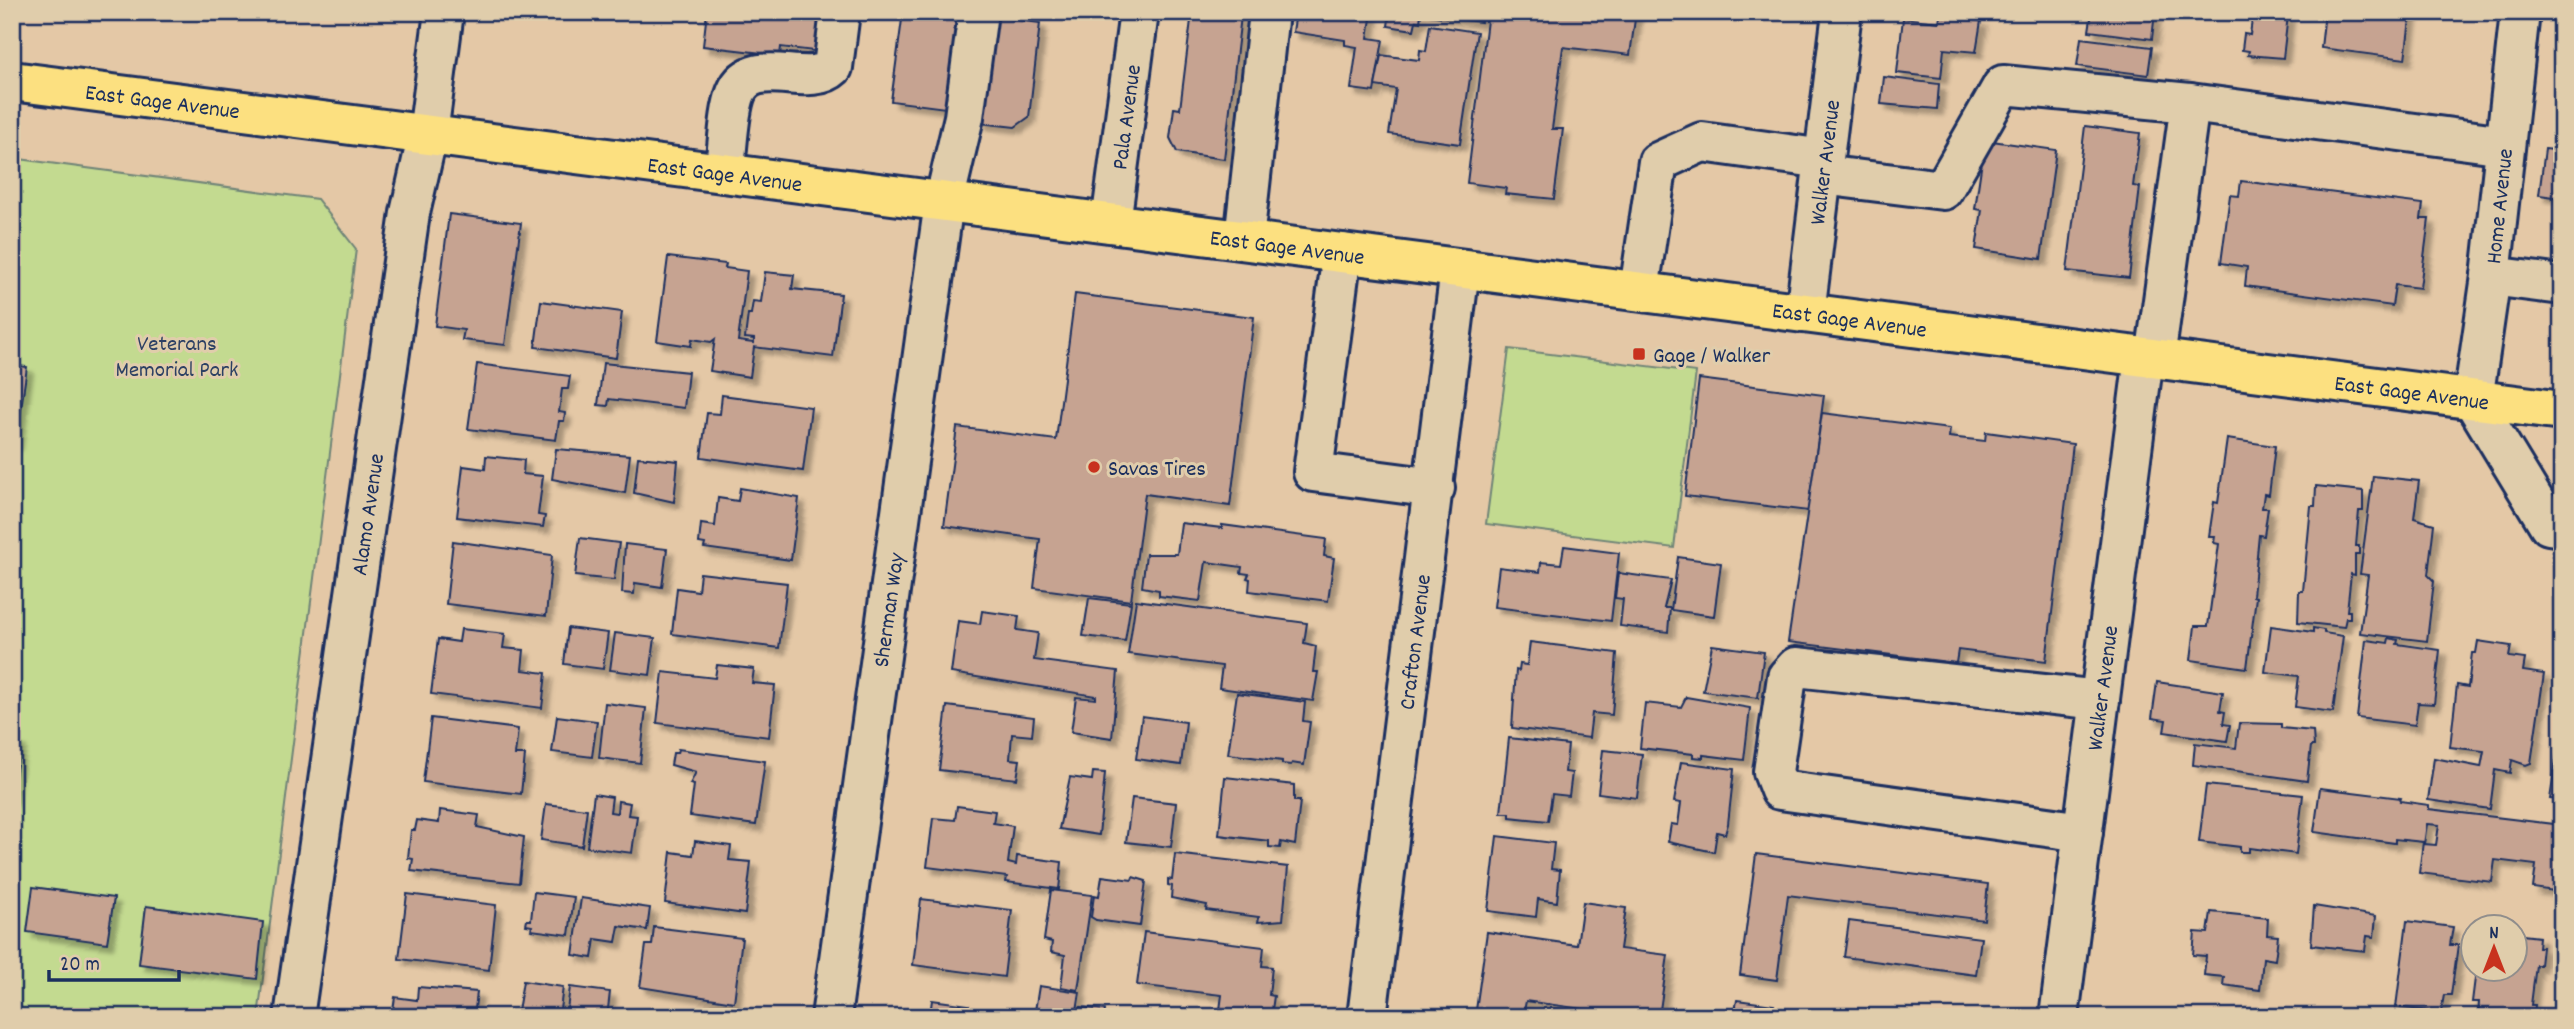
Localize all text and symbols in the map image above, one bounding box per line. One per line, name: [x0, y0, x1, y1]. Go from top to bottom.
street label: Pala Avenue: [1105, 63, 1152, 172]
street label: East Gage Avenue: [83, 78, 242, 130]
street label: Walker Avenue: [1803, 98, 1851, 227]
street label: Home Avenue: [2479, 147, 2524, 266]
street label: East Gage Avenue: [645, 150, 804, 203]
street label: East Gage Avenue: [1208, 223, 1366, 276]
street label: East Gage Avenue: [1770, 296, 1928, 349]
park label: Veterans Memorial Park: [115, 329, 239, 388]
place label: Gage / Walker: [1653, 341, 1771, 374]
marker: Gage / Walker: [1631, 346, 1647, 362]
street label: East Gage Avenue: [2332, 369, 2491, 421]
street label: Alamo Avenue: [345, 451, 395, 578]
place label: Savas Tires: [1108, 454, 1206, 487]
marker: Savas Tires: [1086, 459, 1102, 475]
street label: Sherman Way: [867, 550, 915, 670]
street label: Crafton Avenue: [1392, 573, 1442, 712]
street label: Walker Avenue: [2080, 624, 2129, 753]
north arrow: [2458, 914, 2528, 984]
text: N: [2489, 921, 2499, 948]
scale bar: [49, 938, 178, 982]
text: 20 m: [60, 951, 100, 981]

